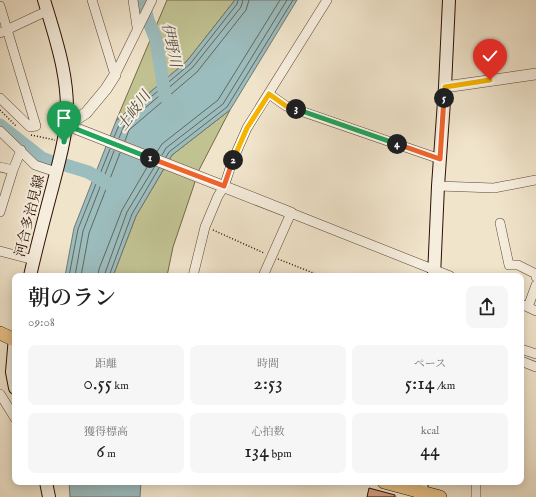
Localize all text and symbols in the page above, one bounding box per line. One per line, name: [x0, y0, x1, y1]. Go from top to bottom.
water label: 伊野川: [157, 21, 185, 71]
pin: [473, 39, 507, 80]
icon: check: [479, 45, 501, 67]
water label: 土岐川: [113, 86, 156, 135]
pin: 5: [434, 88, 454, 108]
text: 5: [442, 91, 446, 105]
pin: 3: [286, 99, 306, 119]
pin: [47, 101, 81, 142]
text: 3: [294, 102, 298, 116]
icon: arrive: [53, 107, 75, 129]
pin: 4: [387, 134, 407, 154]
text: 4: [394, 137, 400, 151]
pin: 1: [140, 148, 160, 168]
pin: 2: [223, 150, 243, 170]
text: 1: [148, 151, 152, 165]
text: 2: [230, 153, 236, 167]
street label: 河合多治見線: [11, 173, 49, 259]
text: 朝のラン: [28, 285, 116, 313]
button: share: [466, 286, 508, 328]
text: 09:08: [28, 314, 55, 331]
text: 距離: [95, 357, 117, 371]
text: 時間: [257, 357, 279, 371]
text: ペース: [414, 357, 446, 371]
text: 0.55: [83, 371, 112, 396]
text: 2:53: [253, 371, 283, 396]
text: 5:14: [405, 371, 435, 396]
text: km: [112, 379, 129, 393]
text: /km: [435, 379, 455, 393]
text: kcal: [421, 424, 439, 438]
text: 獲得標高: [84, 425, 128, 439]
text: 心拍数: [252, 425, 285, 439]
text: 44: [420, 438, 440, 463]
text: 6: [96, 439, 105, 464]
text: 134: [244, 439, 269, 464]
text: m: [105, 447, 116, 461]
text: bpm: [269, 447, 292, 461]

